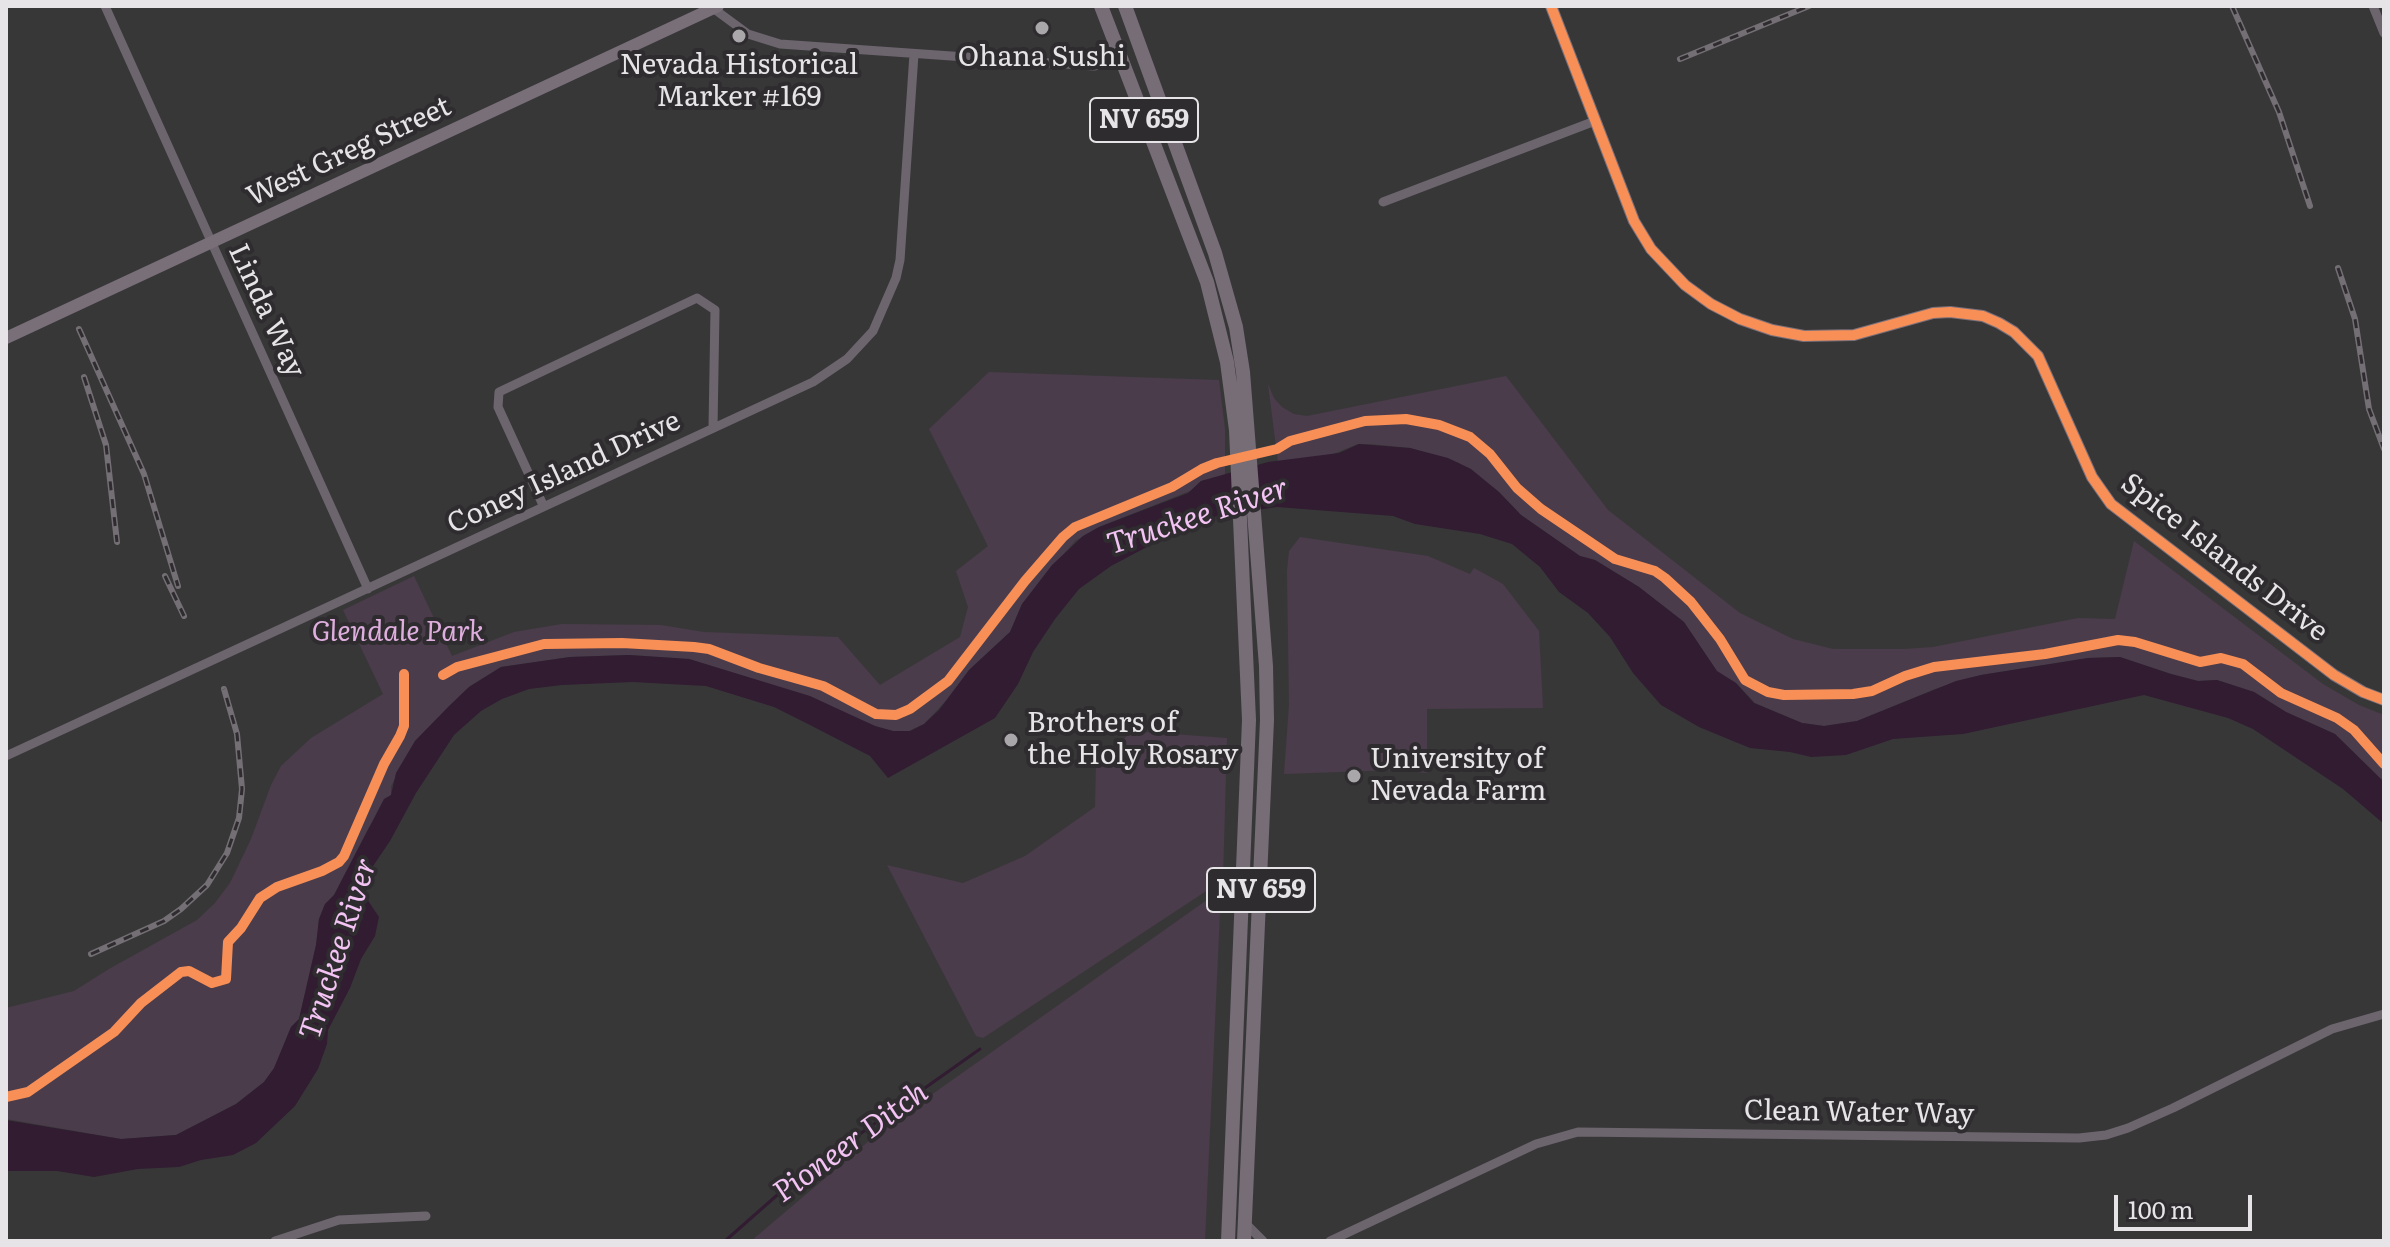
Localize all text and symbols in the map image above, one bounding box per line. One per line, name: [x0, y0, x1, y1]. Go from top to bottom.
marker: Ohana Sushi: [1033, 19, 1051, 37]
marker: Nevada Historical Marker #169: [730, 27, 748, 45]
place label: Ohana Sushi: [958, 41, 1126, 75]
place label: Nevada Historical Marker #169: [620, 49, 858, 115]
street label: West Greg Street: [242, 90, 456, 214]
road number: NV 659: [1090, 98, 1198, 142]
street label: Linda Way: [221, 239, 311, 383]
street label: Coney Island Drive: [442, 404, 686, 542]
street label: Spice Islands Drive: [2114, 467, 2334, 649]
water label: Truckee River: [1103, 471, 1293, 563]
park label: Glendale Park: [312, 616, 484, 650]
place label: Brothers of the Holy Rosary: [1027, 707, 1238, 773]
marker: Brothers of the Holy Rosary: [1002, 731, 1020, 749]
place label: University of Nevada Farm: [1370, 743, 1546, 809]
marker: University of Nevada Farm: [1345, 767, 1363, 785]
water label: Truckee River: [293, 854, 385, 1044]
road number: NV 659: [1207, 868, 1315, 912]
water label: Pioneer Ditch: [767, 1075, 935, 1211]
street label: Clean Water Way: [1744, 1094, 1974, 1132]
scale bar: [2118, 1179, 2256, 1229]
text: 100 m: [2128, 1191, 2194, 1226]

